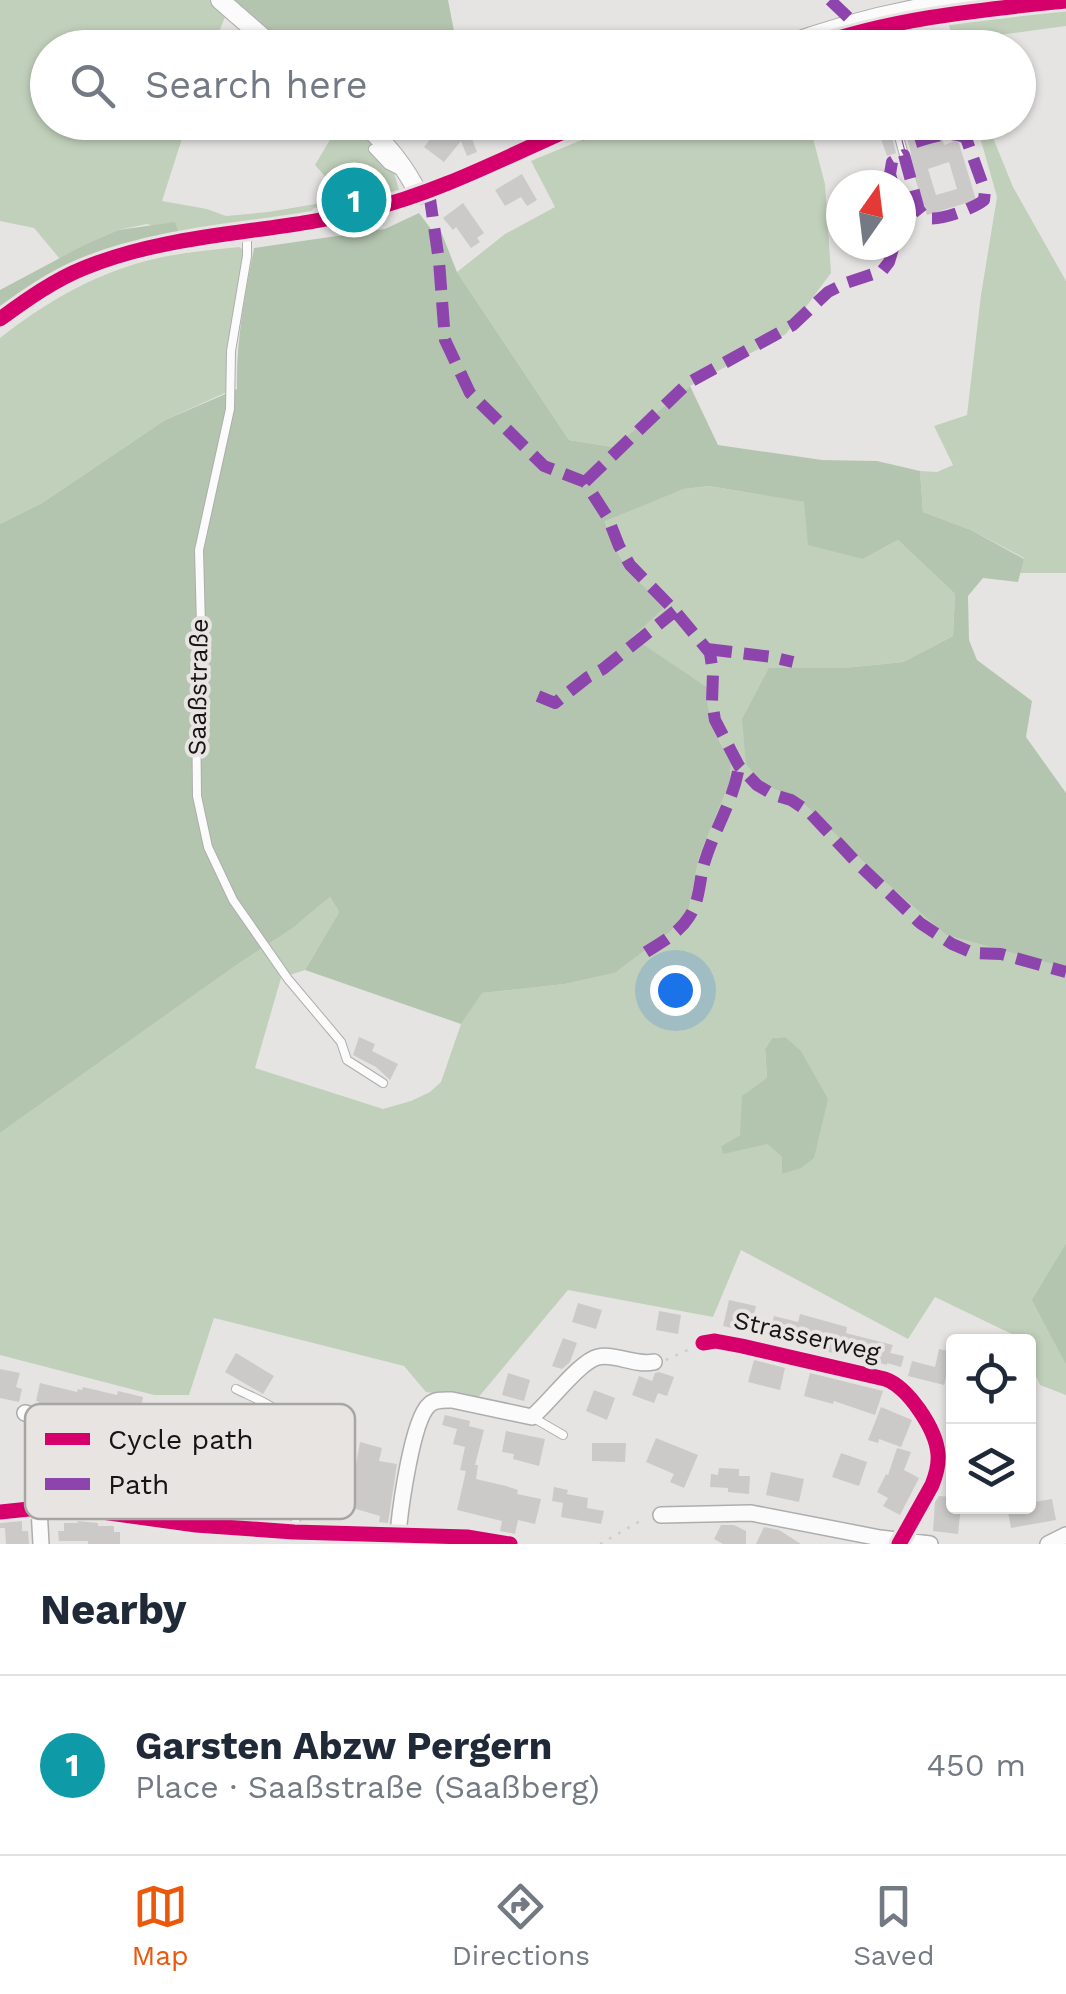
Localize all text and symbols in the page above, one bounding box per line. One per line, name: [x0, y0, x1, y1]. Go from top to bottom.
search box: [30, 30, 1036, 140]
icon: search: [65, 58, 120, 113]
text: Search here: [145, 63, 368, 107]
pin: 1: [322, 162, 386, 238]
north arrow: [826, 170, 916, 260]
street label: Saaßstraße: [182, 618, 214, 756]
your location: [650, 965, 701, 1016]
street label: Strasserweg: [731, 1305, 884, 1367]
map controls: [946, 1334, 1036, 1514]
button: locate: [946, 1334, 1036, 1424]
legend: [25, 1404, 355, 1519]
text: Cycle path: [108, 1423, 254, 1456]
button: layers: [946, 1424, 1036, 1514]
text: Path: [108, 1468, 169, 1501]
text: Nearby: [40, 1585, 187, 1634]
text: Garsten Abzw Pergern: [135, 1724, 552, 1768]
text: 1: [66, 1746, 79, 1784]
text: 450 m: [927, 1746, 1026, 1784]
text: Place · Saaßstraße (Saaßberg): [135, 1768, 600, 1806]
tab: Map: [132, 1879, 189, 1972]
tab: Directions: [452, 1879, 590, 1972]
tab: Saved: [853, 1879, 934, 1972]

